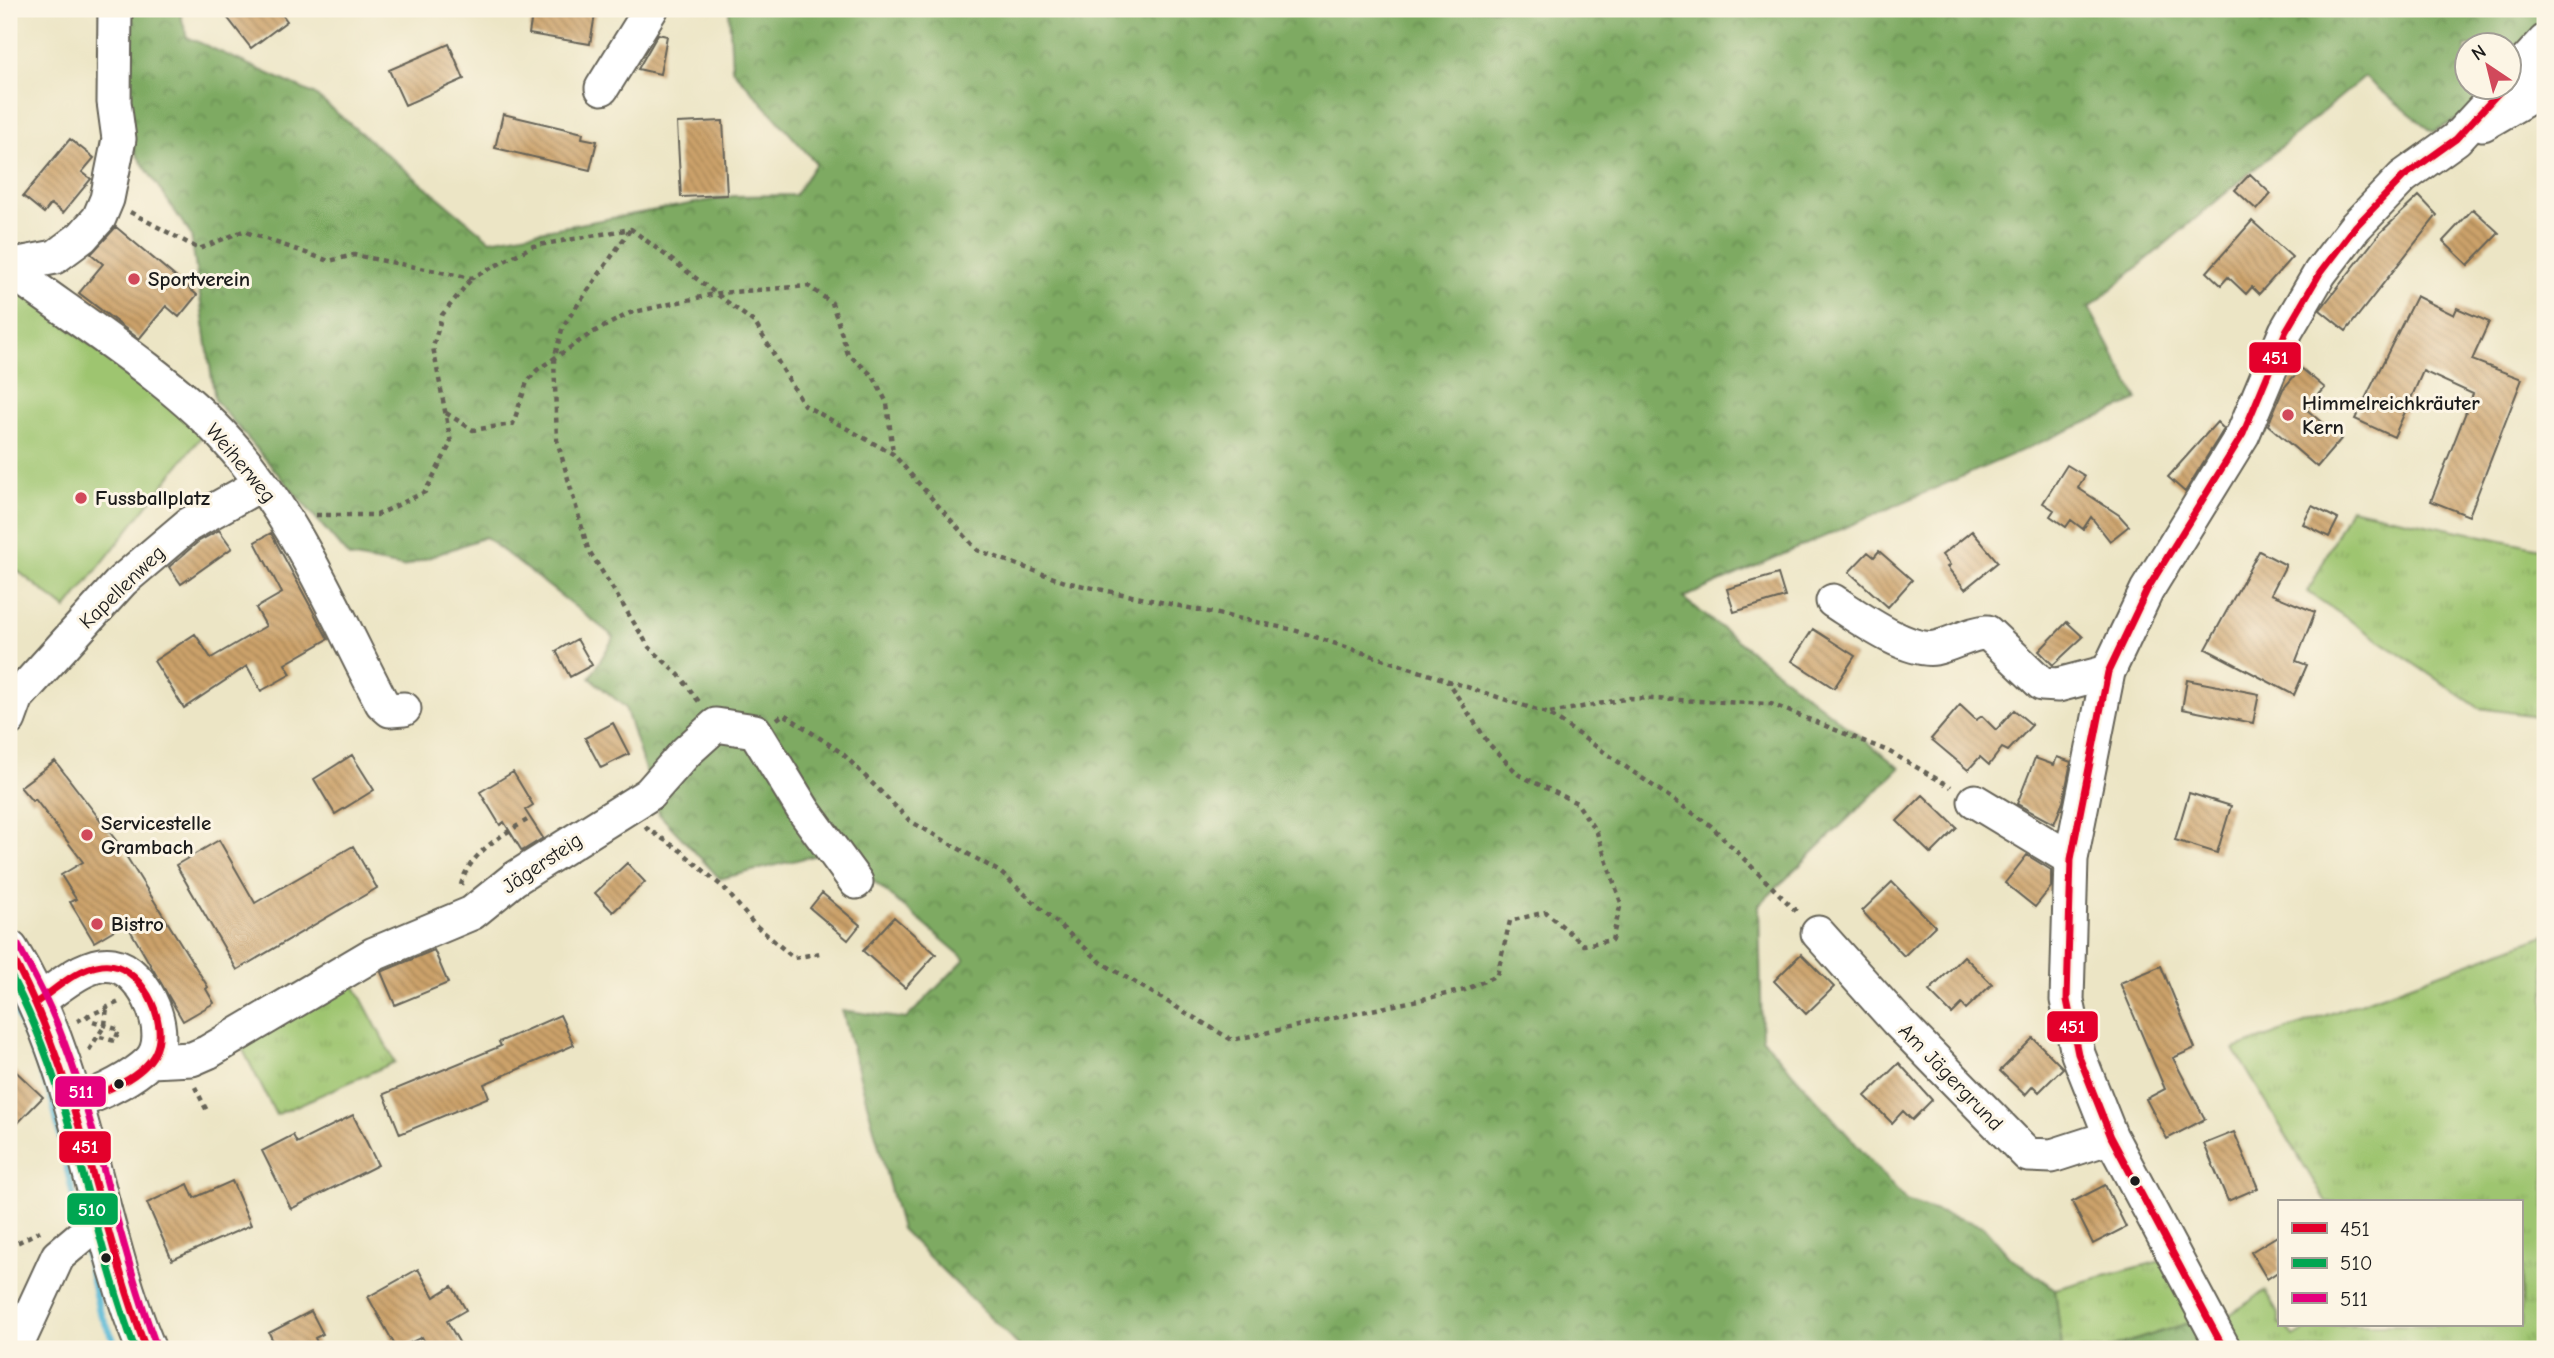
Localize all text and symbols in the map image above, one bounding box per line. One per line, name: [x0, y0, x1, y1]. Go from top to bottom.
north arrow: [2452, 32, 2522, 102]
text: N: [2467, 40, 2490, 65]
place label: Sportverein: [148, 267, 250, 291]
marker: Sportverein: [126, 271, 142, 287]
line badge: 451: [2248, 341, 2302, 374]
text: 451: [2262, 347, 2288, 369]
place label: Himmelreichkräuter Kern: [2302, 391, 2480, 439]
marker: Himmelreichkräuter Kern: [2280, 407, 2296, 423]
street label: Weiherweg: [201, 419, 281, 507]
place label: Fussballplatz: [95, 486, 210, 510]
marker: Fussballplatz: [73, 490, 89, 506]
street label: Kapellenweg: [74, 540, 170, 634]
place label: Servicestelle Grambach: [101, 811, 211, 859]
marker: Servicestelle Grambach: [79, 827, 95, 843]
street label: Jägersteig: [498, 828, 586, 898]
place label: Bistro: [111, 912, 164, 936]
marker: Bistro: [89, 916, 105, 932]
line badge: 451: [2046, 1010, 2099, 1043]
text: 451: [2059, 1016, 2085, 1038]
street label: Am Jägergrund: [1894, 1019, 2008, 1135]
line badge: 511: [54, 1075, 107, 1108]
unlabelled marker: [112, 1077, 126, 1091]
text: 511: [68, 1081, 94, 1103]
line badge: 451: [58, 1130, 112, 1164]
text: 451: [72, 1136, 98, 1158]
unlabelled marker: [2128, 1174, 2142, 1188]
line badge: 510: [66, 1192, 119, 1226]
text: 510: [78, 1199, 106, 1221]
legend: [2278, 1200, 2522, 1326]
text: 451: [2340, 1217, 2370, 1241]
unlabelled marker: [99, 1251, 113, 1265]
text: 510: [2340, 1251, 2373, 1275]
text: 511: [2340, 1287, 2368, 1311]

